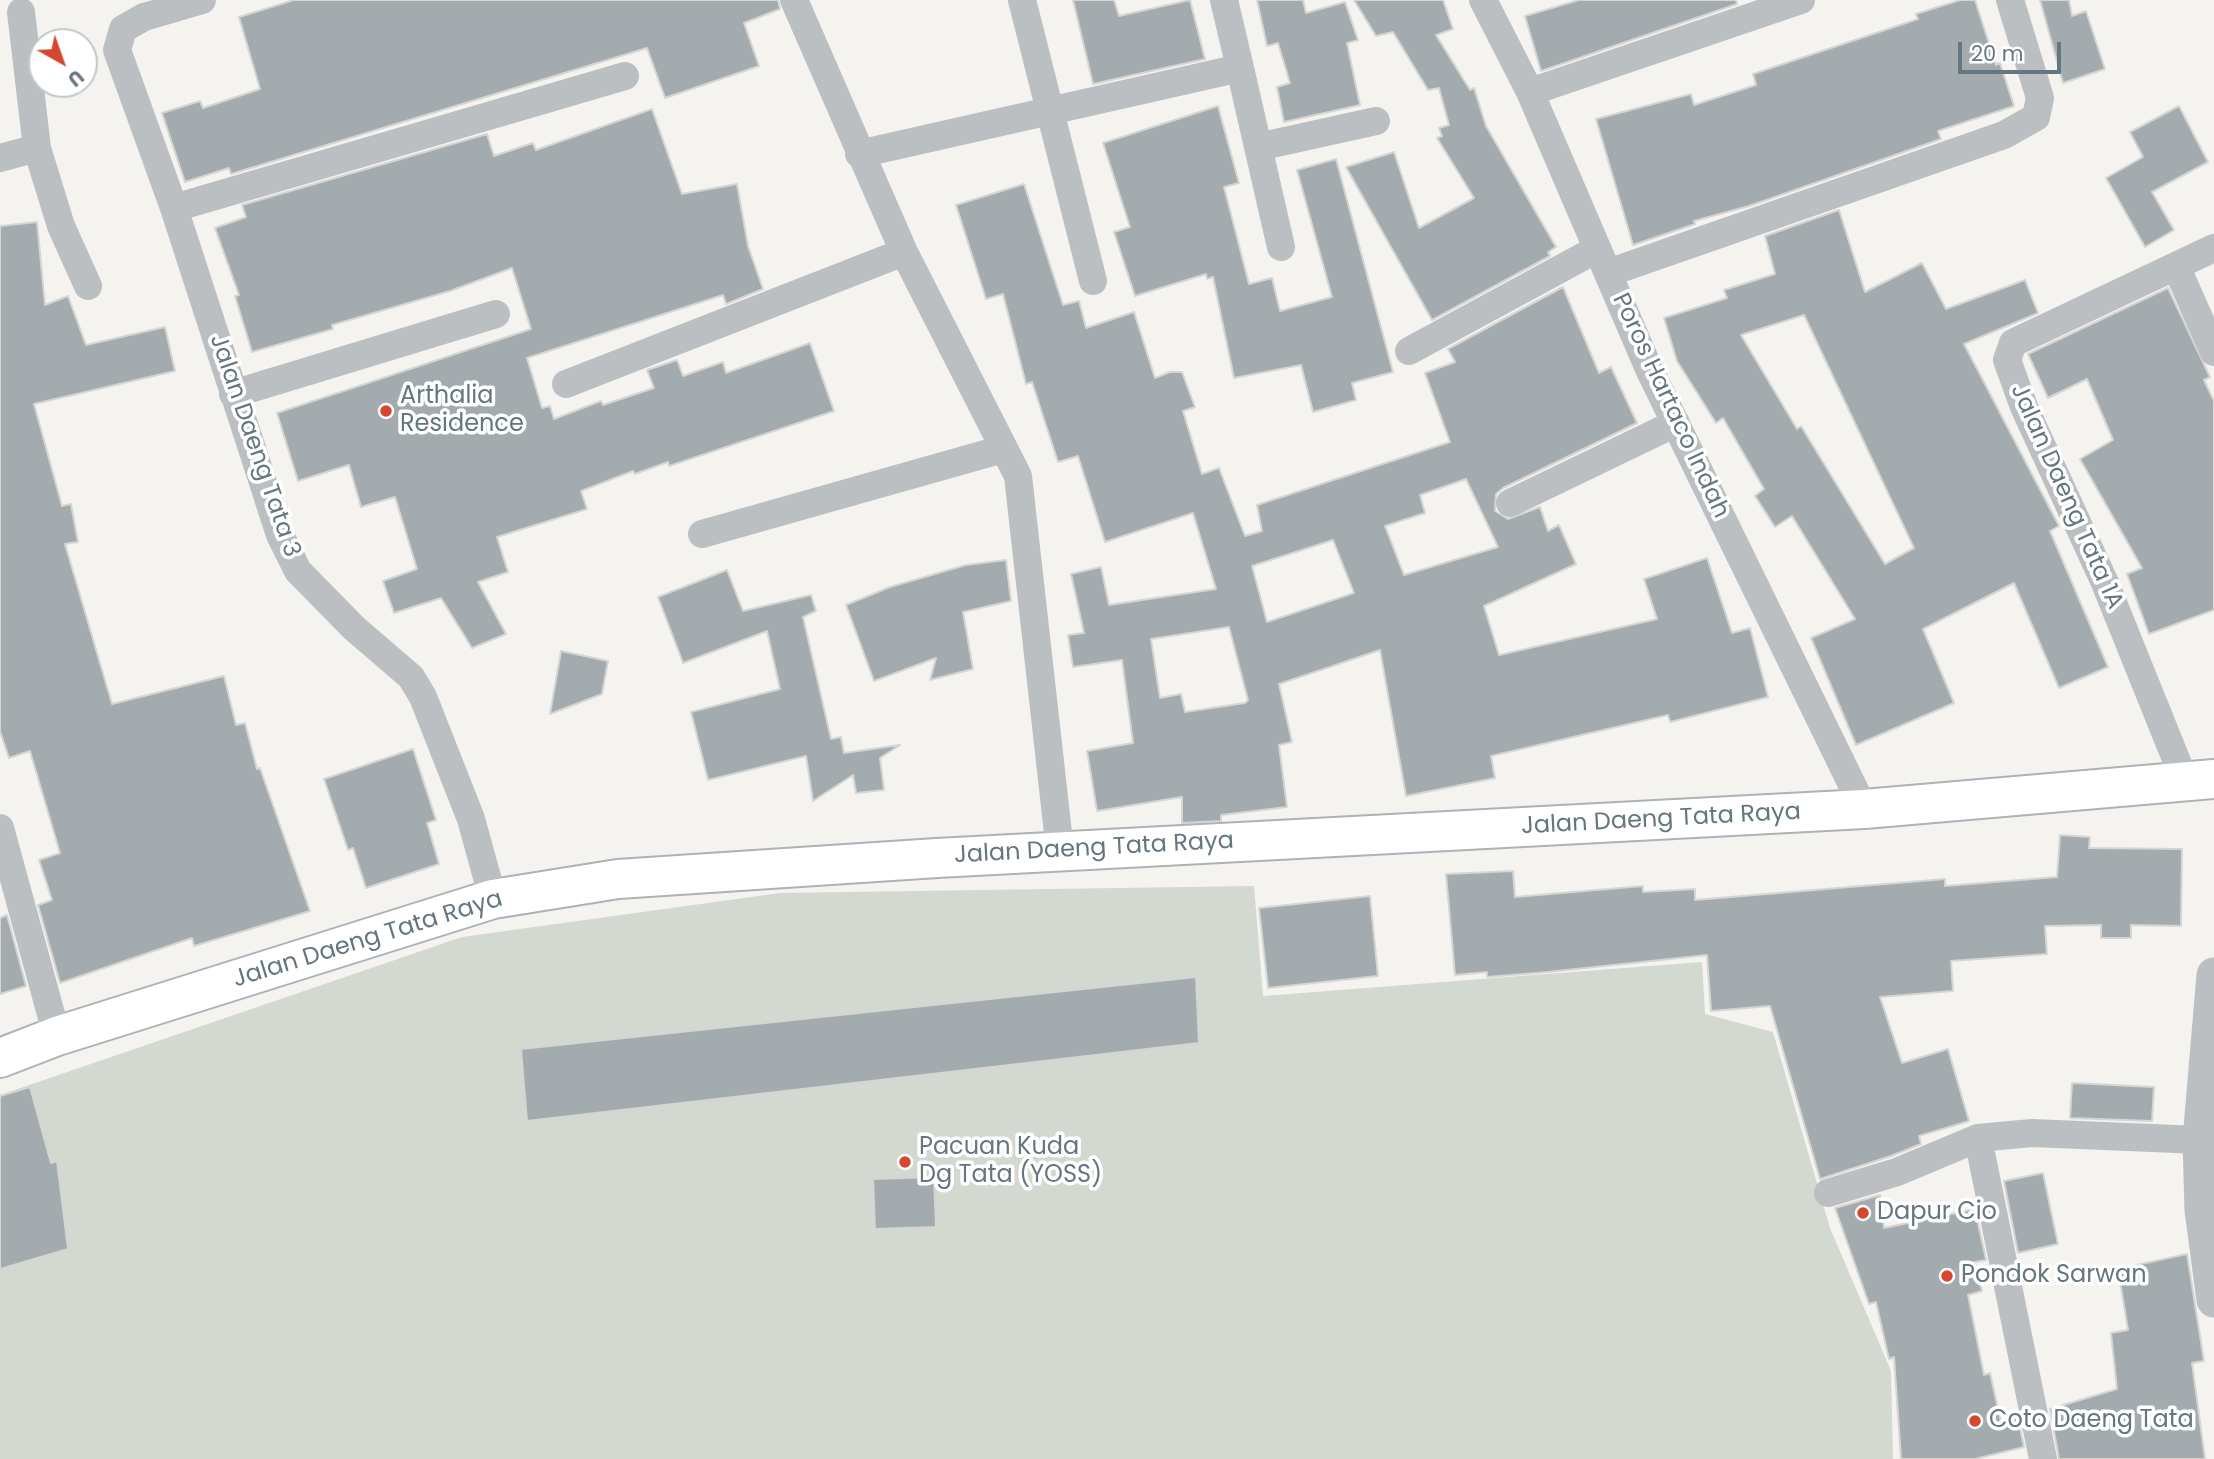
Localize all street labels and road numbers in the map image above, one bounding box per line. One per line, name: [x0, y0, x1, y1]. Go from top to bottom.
street label: Poros Hartaco Indah: [1605, 289, 1735, 523]
street label: Jalan Daeng Tata 3: [202, 331, 306, 561]
street label: Jalan Daeng Tata 1A: [2003, 380, 2129, 614]
street label: Jalan Daeng Tata Raya: [1520, 798, 1802, 842]
street label: Jalan Daeng Tata Raya: [953, 827, 1235, 871]
street label: Jalan Daeng Tata Raya: [230, 885, 506, 995]

